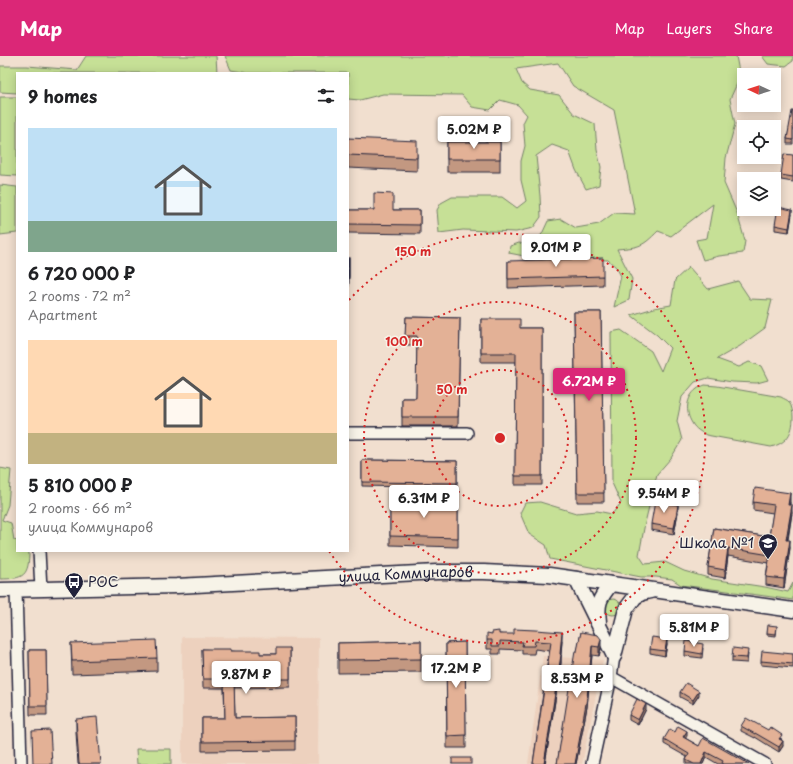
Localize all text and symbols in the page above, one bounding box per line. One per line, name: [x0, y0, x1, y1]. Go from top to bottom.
text: Map: [20, 14, 62, 42]
text: Map: [615, 18, 645, 39]
text: Layers: [667, 18, 712, 39]
text: Share: [734, 18, 773, 39]
north arrow: [737, 68, 781, 112]
map controls: [737, 68, 781, 216]
text: 9 homes: [28, 83, 97, 109]
icon: filters: [315, 85, 337, 107]
pin: 5.02M ₽: [437, 116, 511, 150]
text: 5.02M ₽: [447, 119, 501, 138]
button: locate: [737, 120, 781, 164]
icon: home: [147, 154, 219, 226]
button: layers: [737, 172, 781, 216]
pin: 9.01M ₽: [519, 234, 593, 268]
text: 9.01M ₽: [531, 237, 581, 256]
text: 150 m: [395, 242, 431, 260]
text: 6 720 000 ₽: [28, 260, 135, 286]
text: 2 rooms · 72 m²: [28, 286, 131, 305]
text: Apartment: [28, 305, 97, 324]
text: 100 m: [385, 332, 423, 350]
icon: home: [147, 366, 219, 438]
pin: 6.72M ₽: [552, 368, 626, 402]
text: 6.72M ₽: [562, 371, 616, 390]
text: 50 m: [436, 380, 468, 398]
centre of rings: [493, 431, 507, 445]
text: 5 810 000 ₽: [28, 472, 132, 498]
pin: 9.54M ₽: [627, 480, 701, 514]
text: 9.54M ₽: [638, 483, 690, 502]
pin: 6.31M ₽: [387, 485, 461, 519]
text: 6.31M ₽: [398, 488, 450, 507]
text: 2 rooms · 66 m²: [28, 498, 132, 517]
text: улица Коммунаров: [28, 517, 153, 536]
place label: Школа №1: [679, 532, 754, 553]
school or university icon: Школа №1: [757, 532, 779, 560]
street label: улица Коммунаров: [338, 561, 473, 587]
bus stop icon: РОС: [63, 571, 85, 599]
place label: РОС: [88, 571, 119, 592]
pin: 5.81M ₽: [657, 614, 731, 648]
text: 5.81M ₽: [669, 617, 719, 636]
pin: 17.2M ₽: [419, 655, 493, 689]
text: 17.2M ₽: [431, 658, 481, 677]
pin: 9.87M ₽: [209, 661, 283, 695]
text: 9.87M ₽: [221, 664, 271, 683]
pin: 8.53M ₽: [540, 665, 614, 699]
text: 8.53M ₽: [551, 668, 603, 687]

